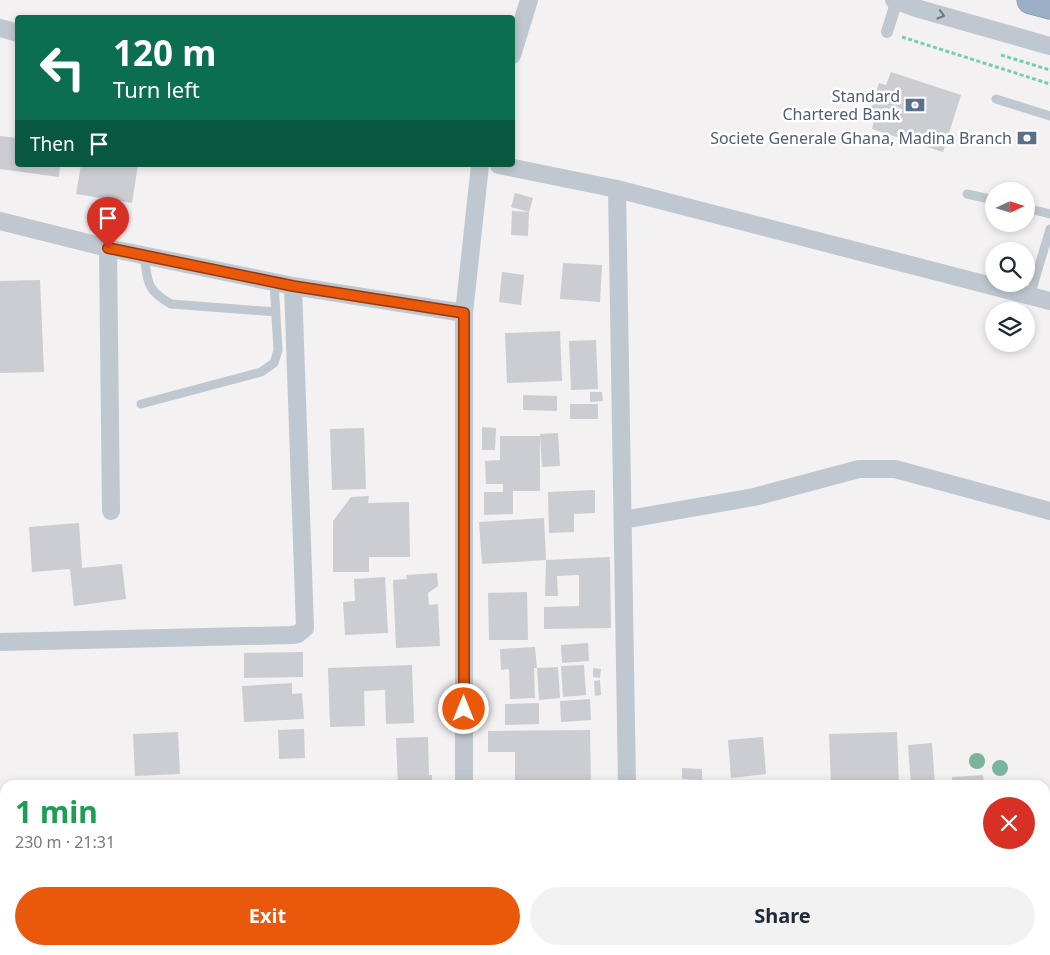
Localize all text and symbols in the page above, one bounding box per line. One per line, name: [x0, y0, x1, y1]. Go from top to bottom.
one-way arrow: [936, 9, 945, 20]
text: 120 m: [113, 29, 216, 76]
icon: left: [30, 35, 95, 100]
text: Turn left: [113, 74, 200, 104]
place label: Standard Chartered Bank: [782, 85, 900, 125]
bank icon: Standard Chartered Bank: [904, 94, 926, 116]
place label: Societe Generale Ghana, Madina Branch: [710, 127, 1012, 149]
bank icon: Societe Generale Ghana, Madina Branch: [1016, 127, 1038, 149]
icon: arrive: [85, 130, 113, 158]
text: Then: [30, 131, 75, 157]
north arrow: [985, 182, 1035, 232]
map controls: [985, 182, 1035, 352]
pin: [87, 197, 129, 248]
icon: arrive: [94, 204, 122, 232]
button: search: [985, 242, 1035, 292]
button: layers: [985, 302, 1035, 352]
position arrow: [437, 682, 489, 734]
text: 1 min: [15, 791, 98, 832]
button: close: [983, 797, 1035, 849]
text: 230 m · 21:31: [15, 831, 115, 853]
button: Exit: [15, 887, 520, 945]
button: Share: [530, 887, 1035, 945]

